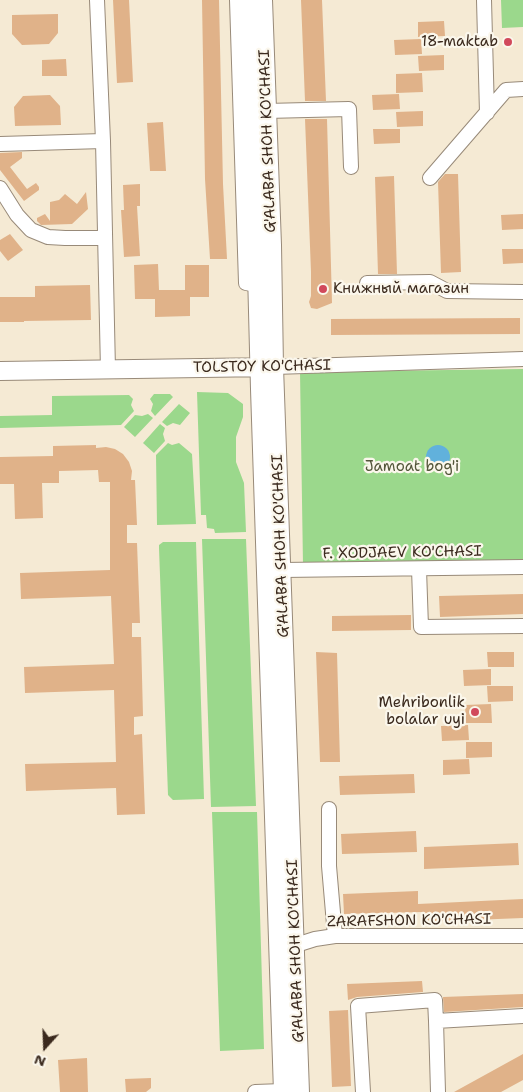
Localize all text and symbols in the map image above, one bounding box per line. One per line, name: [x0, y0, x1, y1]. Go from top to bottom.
place label: 18-maktab: [421, 33, 498, 51]
marker: 18-maktab: [502, 36, 514, 48]
street label: G'ALABA SHOH KO'CHASI: [256, 49, 280, 233]
place label: Книжный магазин: [333, 280, 469, 298]
marker: Книжный магазин: [317, 283, 329, 295]
street label: TOLSTOY KO'CHASI: [193, 357, 331, 377]
street label: G'ALABA SHOH KO'CHASI: [269, 454, 293, 638]
park label: Jamoat bog'i: [365, 458, 459, 476]
street label: F. XODJAEV KO'CHASI: [322, 543, 482, 563]
place label: Mehribonlik bolalar uyi: [379, 694, 465, 729]
marker: Mehribonlik bolalar uyi: [469, 706, 481, 718]
street label: G'ALABA SHOH KO'CHASI: [284, 859, 308, 1043]
street label: ZARAFSHON KO'CHASI: [327, 911, 491, 931]
north arrow: [20, 1022, 70, 1072]
text: N: [32, 1051, 48, 1071]

